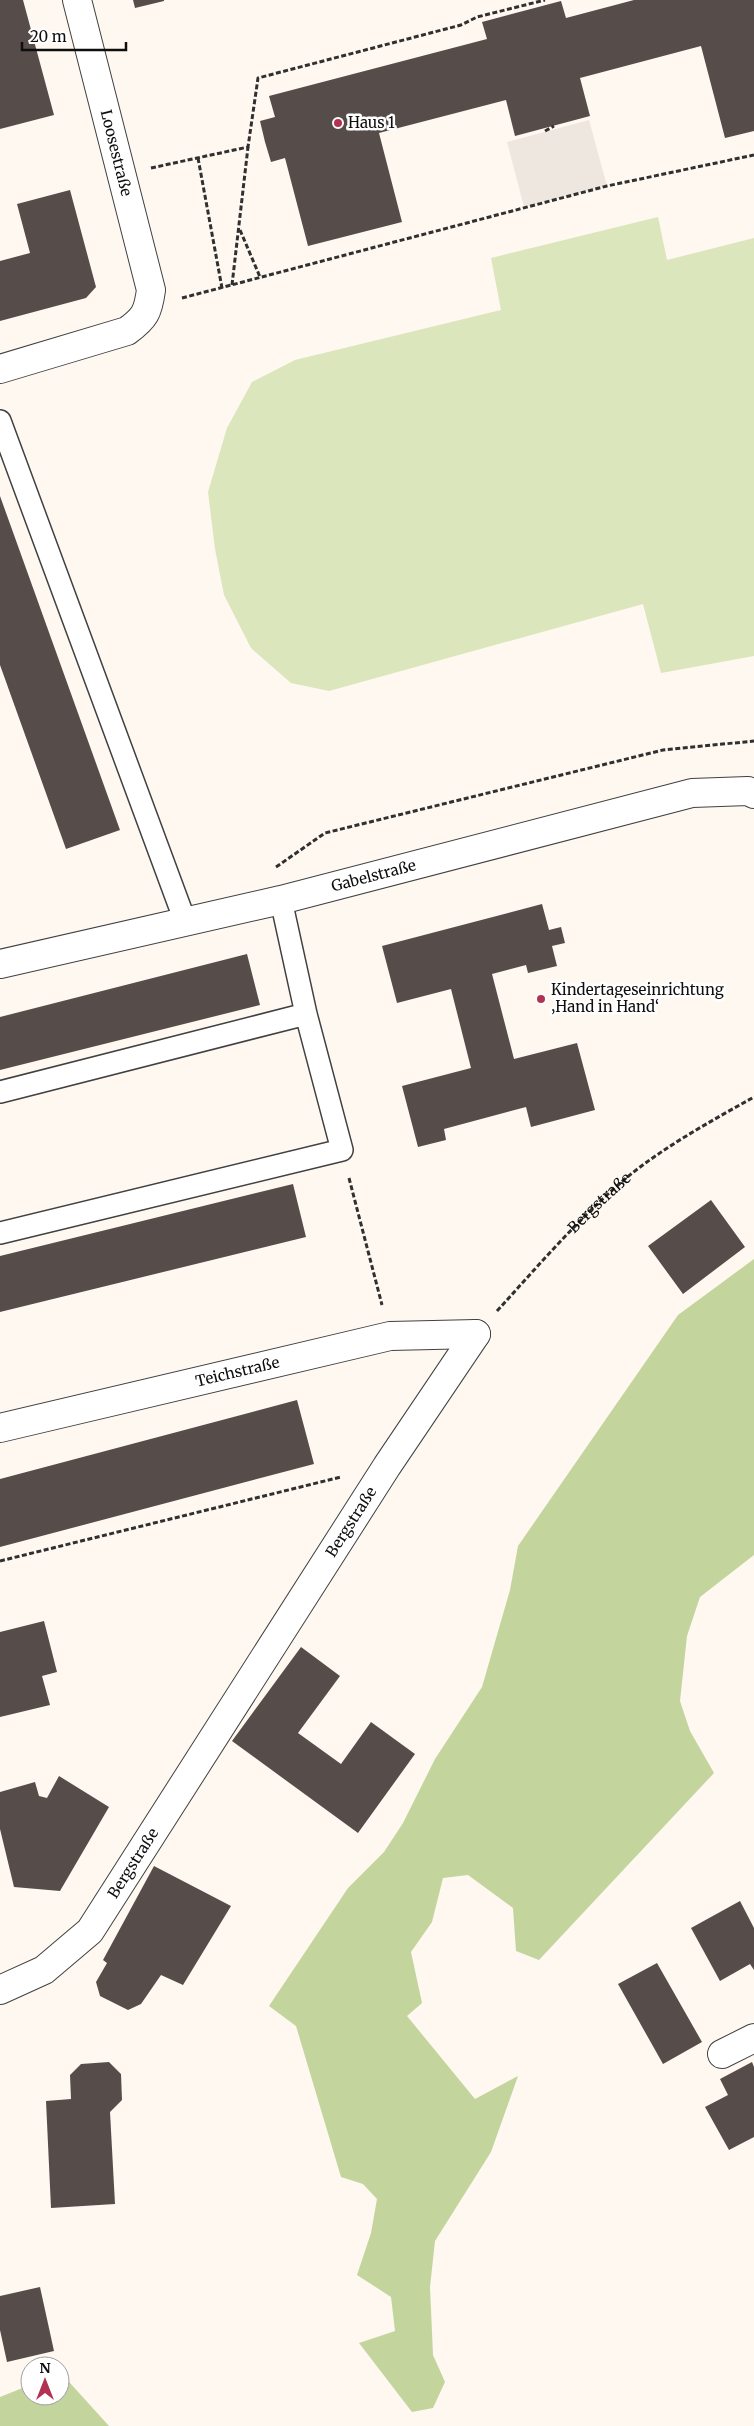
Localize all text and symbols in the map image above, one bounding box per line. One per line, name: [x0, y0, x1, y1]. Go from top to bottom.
scale bar: [22, 20, 126, 52]
text: 20 m: [30, 27, 67, 46]
street label: Loosestraße: [97, 108, 136, 198]
place label: Haus 1: [348, 113, 395, 132]
marker: Haus 1: [332, 117, 344, 129]
street label: Gabelstraße: [329, 855, 418, 895]
place label: Kindertageseinrichtung ‚Hand in Hand‘: [551, 980, 724, 1016]
marker: Kindertageseinrichtung ‚Hand in Hand‘: [535, 993, 547, 1005]
street label: Bergstraße: [564, 1168, 635, 1237]
street label: Teichstraße: [194, 1352, 281, 1391]
street label: Bergstraße: [321, 1483, 380, 1560]
street label: Bergstraße: [103, 1824, 162, 1902]
north arrow: [20, 2356, 70, 2406]
text: N: [39, 2359, 51, 2377]

